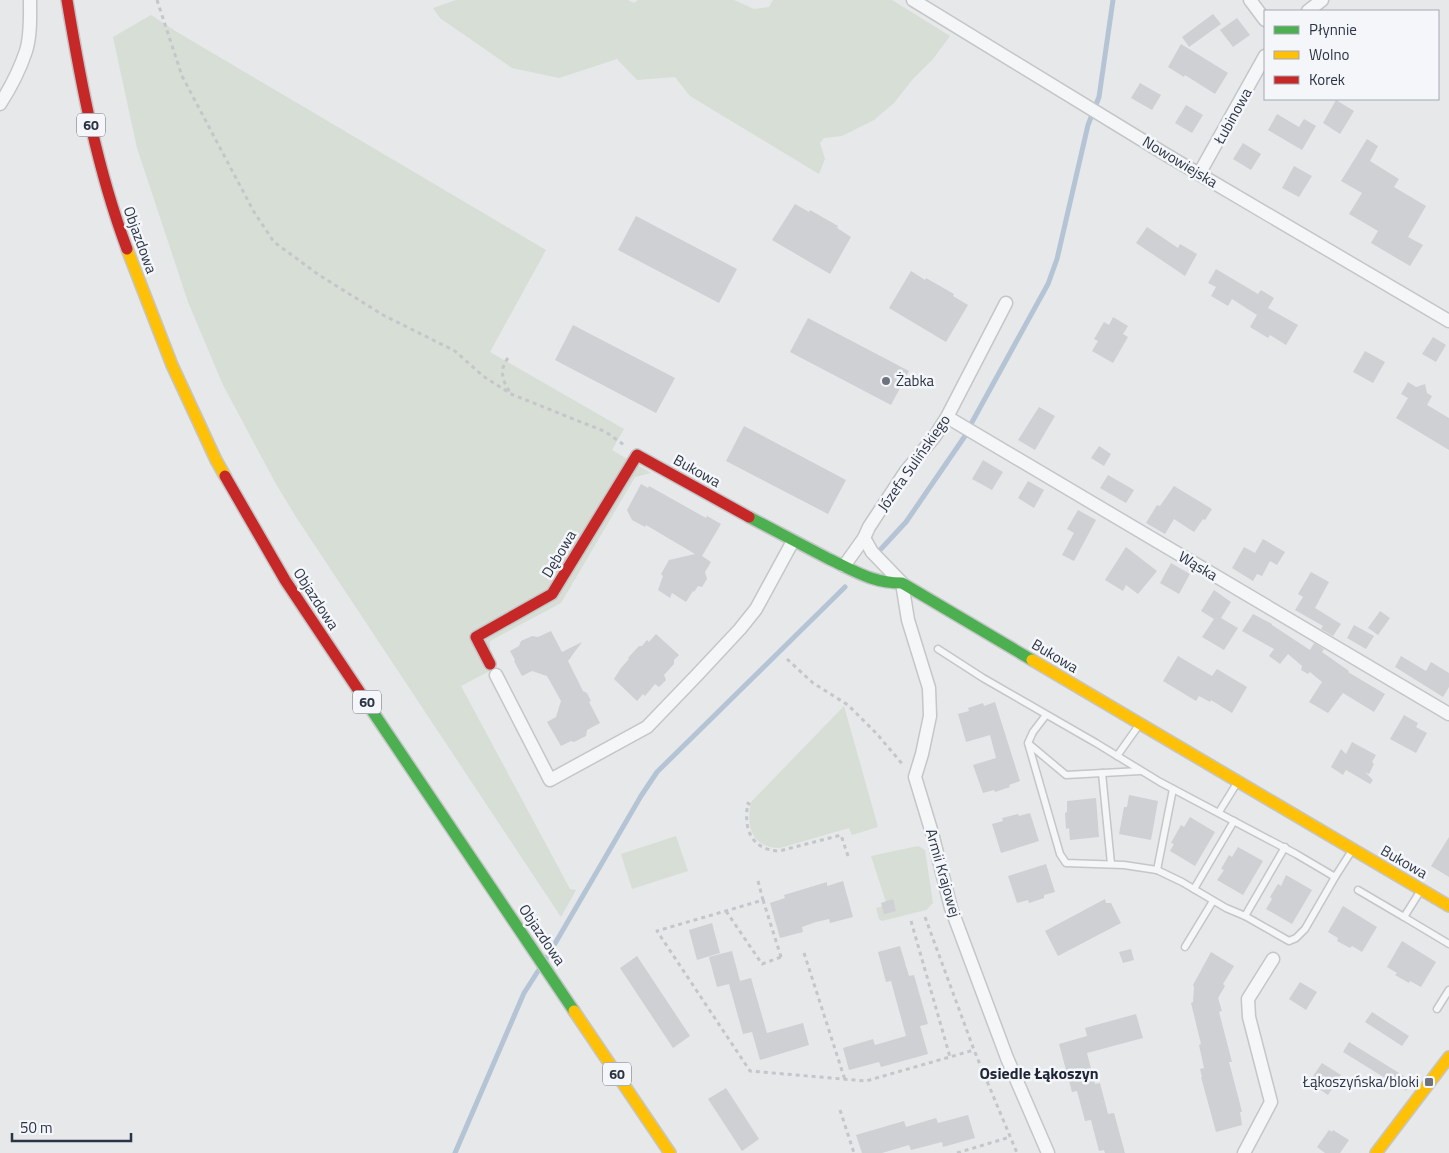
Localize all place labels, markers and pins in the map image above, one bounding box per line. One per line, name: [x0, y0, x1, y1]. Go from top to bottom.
place label: Żabka: [896, 369, 935, 392]
marker: Żabka: [880, 375, 892, 387]
place label: Łąkoszyńska/bloki: [1302, 1070, 1419, 1093]
marker: Łąkoszyńska/bloki: [1423, 1076, 1435, 1088]

